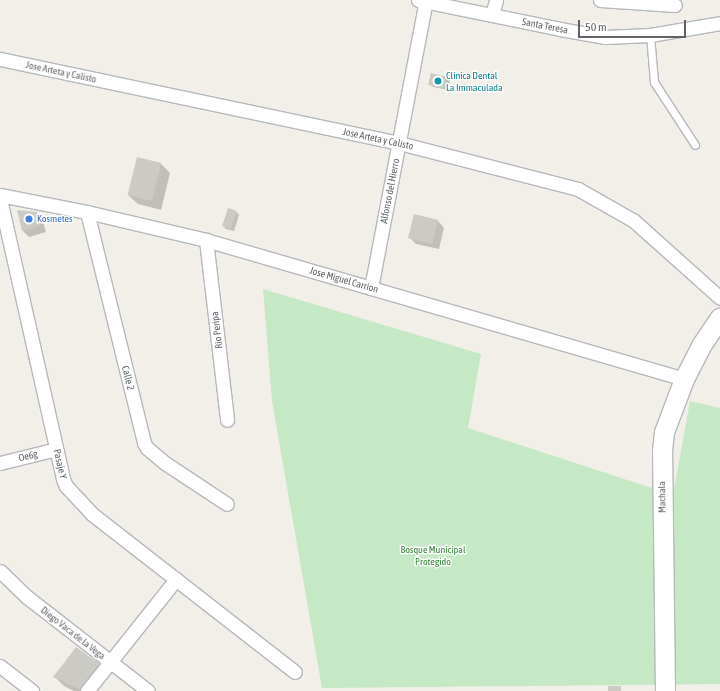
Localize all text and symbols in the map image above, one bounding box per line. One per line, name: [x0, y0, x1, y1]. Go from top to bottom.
scale bar: [580, 12, 688, 38]
street label: Santa Teresa: [521, 16, 569, 36]
text: 50 m: [585, 20, 607, 34]
street label: Jose Arteta y Calisto: [25, 59, 97, 85]
place label: Clínica Dental La Immaculada: [446, 69, 503, 92]
marker: Clínica Dental La Immaculada: [433, 76, 443, 86]
street label: Jose Arteta y Calisto: [342, 126, 414, 152]
street label: Alfonso del Hierro: [378, 157, 402, 225]
place label: Kosmetes: [37, 213, 73, 225]
marker: Kosmetes: [24, 214, 34, 224]
street label: Jose Miguel Carrion: [308, 264, 380, 296]
street label: Rio Peripa: [209, 311, 225, 349]
street label: Calle 2: [119, 364, 137, 392]
street label: Oe6g: [17, 448, 39, 464]
street label: Pasaje Y: [51, 448, 69, 480]
street label: Machala: [656, 481, 668, 513]
park label: Bosque Municipal Protegido: [400, 543, 466, 566]
street label: Diego Vaca de la Vega: [38, 604, 108, 662]

